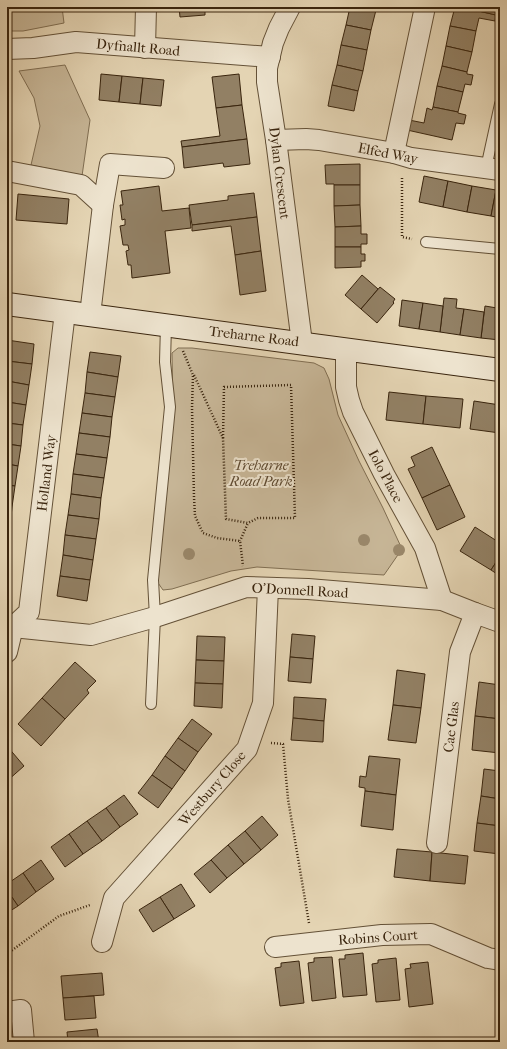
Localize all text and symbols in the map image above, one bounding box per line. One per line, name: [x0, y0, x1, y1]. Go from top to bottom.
street label: Dyfnallt Road: [95, 35, 181, 60]
street label: Dylan Crescent: [265, 126, 294, 220]
street label: Elfed Way: [356, 139, 420, 168]
street label: Treharne Road: [208, 323, 300, 351]
street label: Holland Way: [33, 433, 60, 512]
street label: Iolo Place: [364, 447, 407, 506]
park label: Treharne Road Park: [228, 457, 293, 490]
street label: O'Donnell Road: [251, 579, 349, 602]
street label: Cae Glas: [440, 701, 463, 754]
street label: Westbury Close: [175, 747, 250, 830]
street label: Robins Court: [338, 926, 419, 949]

